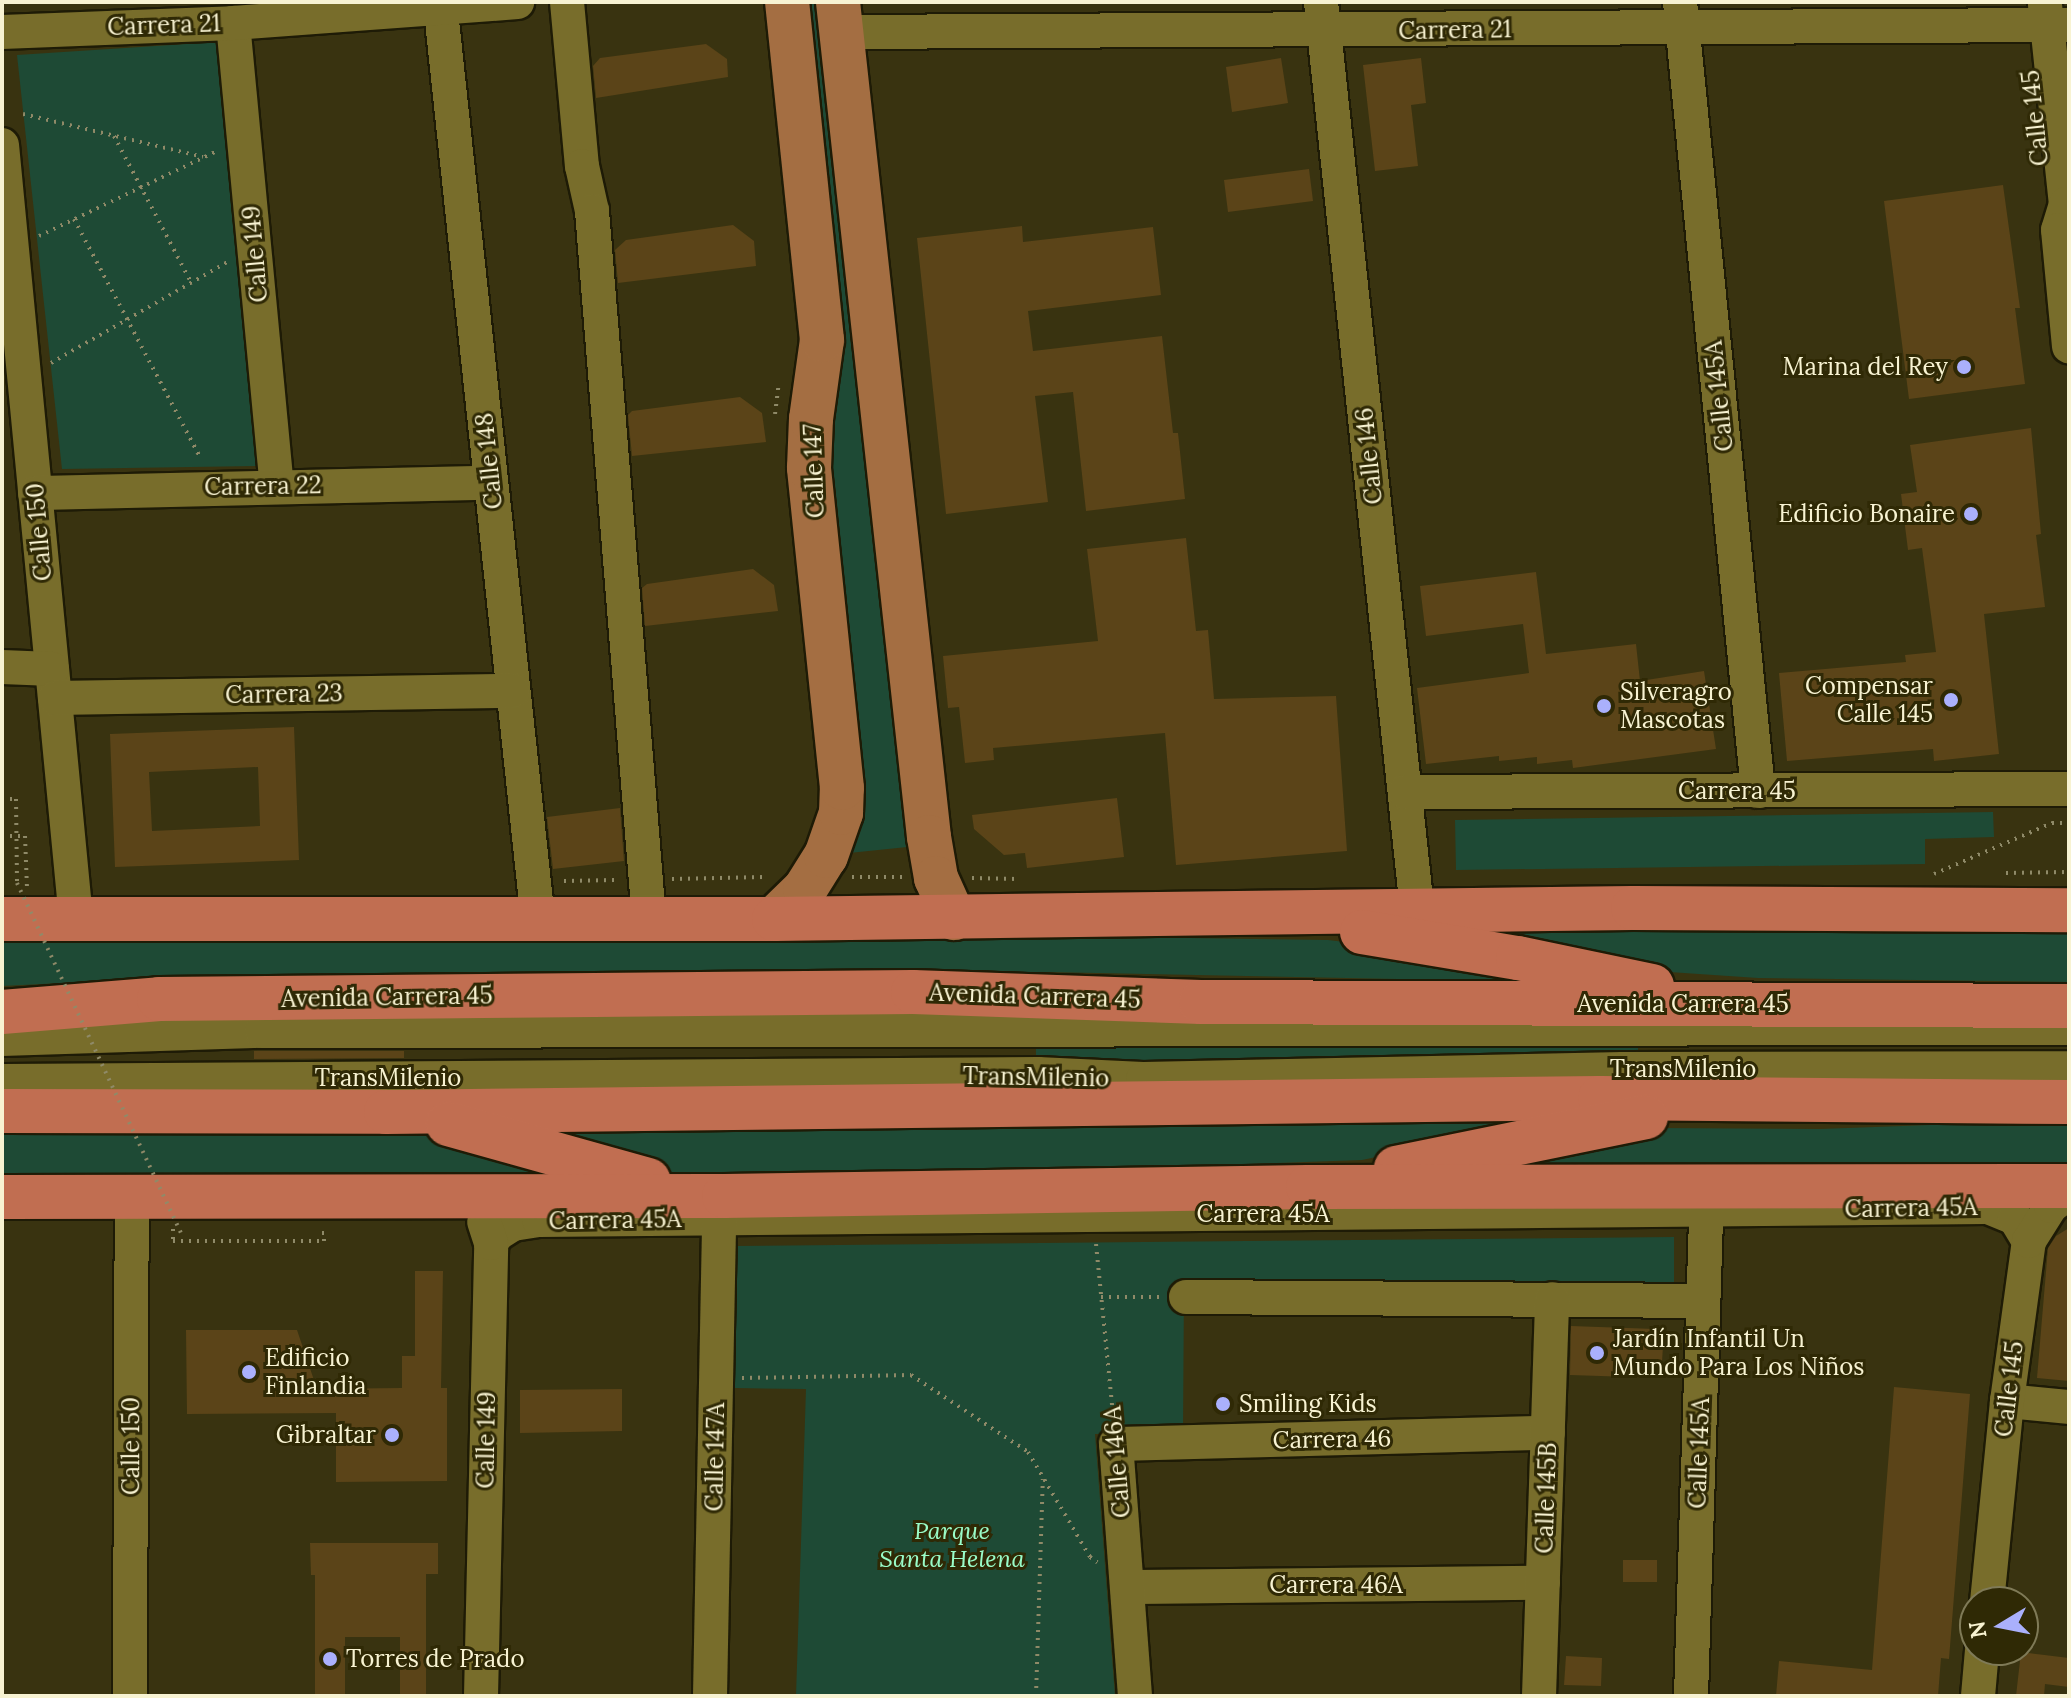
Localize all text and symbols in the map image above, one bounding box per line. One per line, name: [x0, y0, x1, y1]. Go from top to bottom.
street label: Carrera 21: [107, 9, 221, 41]
street label: Carrera 21: [1398, 15, 1512, 45]
street label: Calle 145: [2016, 69, 2054, 167]
street label: Calle 149: [236, 204, 274, 304]
street label: Calle 145A: [1699, 339, 1739, 453]
place label: Marina del Rey: [1783, 353, 1948, 381]
marker: Marina del Rey: [1955, 358, 1973, 376]
street label: Calle 146: [1350, 406, 1388, 506]
street label: Calle 148: [470, 411, 508, 511]
street label: Calle 147: [798, 423, 830, 519]
street label: Carrera 22: [204, 471, 322, 501]
street label: Calle 150: [20, 482, 58, 582]
place label: Edificio Bonaire: [1778, 500, 1955, 528]
marker: Edificio Bonaire: [1962, 505, 1980, 523]
place label: Compensar Calle 145: [1805, 672, 1933, 728]
place label: Silveragro Mascotas: [1620, 678, 1732, 734]
street label: Carrera 23: [225, 679, 343, 709]
marker: Compensar Calle 145: [1940, 689, 1962, 711]
marker: Silveragro Mascotas: [1595, 697, 1613, 715]
street label: Carrera 45: [1678, 777, 1796, 805]
street label: Avenida Carrera 45: [929, 978, 1141, 1014]
street label: Avenida Carrera 45: [281, 981, 493, 1013]
street label: Avenida Carrera 45: [1577, 990, 1789, 1018]
street label: TransMilenio: [1610, 1055, 1756, 1083]
street label: TransMilenio: [962, 1061, 1110, 1093]
street label: TransMilenio: [315, 1064, 461, 1092]
street label: Carrera 45A: [1844, 1192, 1978, 1224]
street label: Carrera 45A: [1197, 1200, 1329, 1228]
street label: Carrera 45A: [548, 1204, 682, 1236]
place label: Jardín Infantil Un Mundo Para Los Niños: [1613, 1325, 1864, 1381]
street label: Calle 145: [1989, 1339, 2029, 1439]
place label: Edificio Finlandia: [265, 1344, 366, 1400]
marker: Jardín Infantil Un Mundo Para Los Niños: [1588, 1344, 1606, 1362]
marker: Edificio Finlandia: [240, 1363, 258, 1381]
place label: Smiling Kids: [1239, 1390, 1377, 1418]
street label: Calle 149: [471, 1391, 501, 1489]
marker: Smiling Kids: [1214, 1395, 1232, 1413]
street label: Calle 150: [117, 1397, 145, 1495]
street label: Calle 145A: [1683, 1397, 1715, 1509]
street label: Calle 147A: [700, 1402, 730, 1512]
street label: Calle 146A: [1098, 1405, 1136, 1519]
place label: Gibraltar: [276, 1421, 376, 1449]
street label: Carrera 46: [1272, 1424, 1392, 1454]
marker: Gibraltar: [383, 1426, 401, 1444]
street label: Calle 145B: [1530, 1442, 1562, 1554]
park label: Parque Santa Helena: [879, 1517, 1025, 1573]
street label: Carrera 46A: [1269, 1571, 1403, 1599]
north arrow: [1959, 1586, 2039, 1666]
text: N: [1962, 1619, 1993, 1641]
place label: Torres de Prado: [346, 1645, 524, 1673]
marker: Torres de Prado: [321, 1650, 339, 1668]

